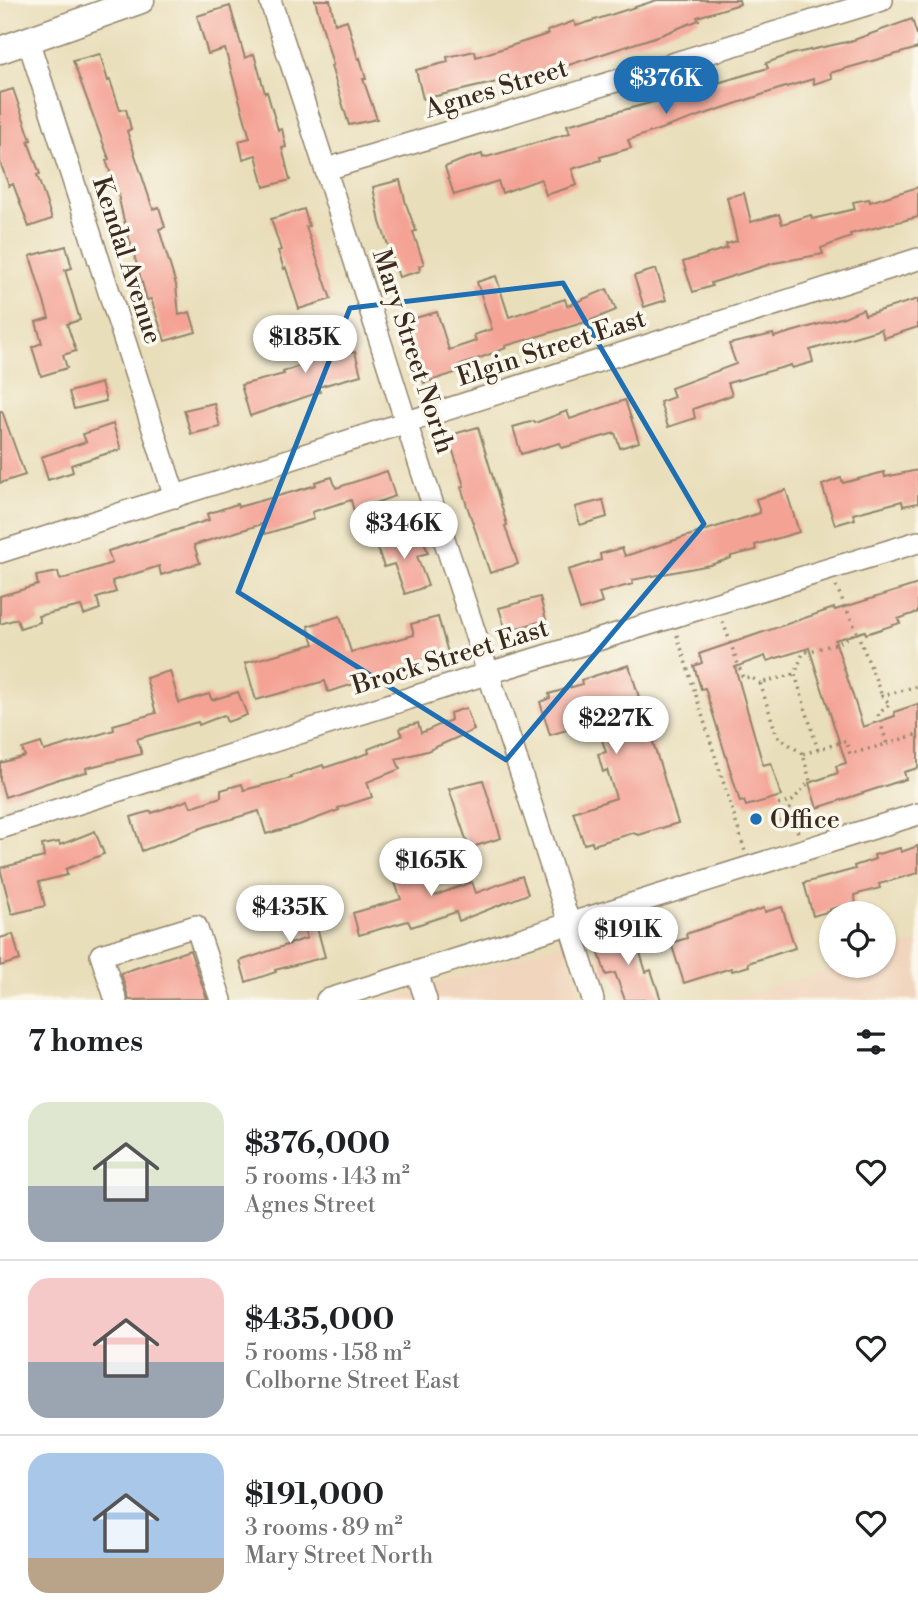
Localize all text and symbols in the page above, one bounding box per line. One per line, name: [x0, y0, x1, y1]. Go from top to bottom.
street label: Agnes Street: [420, 52, 572, 126]
pin: $376K: [617, 57, 715, 116]
text: $376K: [630, 65, 702, 93]
street label: Kendal Avenue: [85, 173, 169, 348]
street label: Mary Street North: [365, 245, 461, 457]
street label: Elgin Street East: [453, 302, 650, 394]
pin: $185K: [256, 316, 354, 375]
text: $185K: [269, 324, 341, 352]
pin: $346K: [355, 502, 453, 561]
text: $346K: [366, 510, 442, 538]
street label: Brock Street East: [347, 612, 552, 702]
pin: $227K: [567, 696, 665, 756]
text: $227K: [579, 705, 653, 733]
place label: Office: [770, 804, 840, 836]
marker: Office: [748, 811, 764, 827]
pin: $165K: [382, 838, 480, 898]
text: $165K: [395, 847, 467, 875]
pin: $435K: [241, 886, 339, 945]
text: $435K: [252, 894, 328, 922]
map controls: [819, 901, 896, 978]
button: locate: [819, 901, 896, 978]
pin: $191K: [579, 908, 677, 967]
text: $191K: [594, 916, 662, 944]
text: 7 homes: [28, 1023, 143, 1061]
icon: filters: [852, 1023, 890, 1061]
text: $376,000: [245, 1125, 390, 1163]
icon: home: [84, 1130, 168, 1214]
icon: heart: [852, 1153, 890, 1191]
text: 5 rooms · 143 m²: [245, 1163, 410, 1191]
text: Agnes Street: [245, 1191, 376, 1219]
text: $435,000: [245, 1301, 394, 1339]
icon: home: [84, 1306, 168, 1390]
icon: heart: [852, 1329, 890, 1367]
text: 5 rooms · 158 m²: [245, 1339, 411, 1367]
text: Colborne Street East: [245, 1367, 460, 1395]
text: $191,000: [245, 1476, 384, 1514]
icon: home: [84, 1481, 168, 1565]
icon: heart: [852, 1504, 890, 1542]
text: 3 rooms · 89 m²: [245, 1514, 402, 1542]
text: Mary Street North: [245, 1542, 433, 1570]

